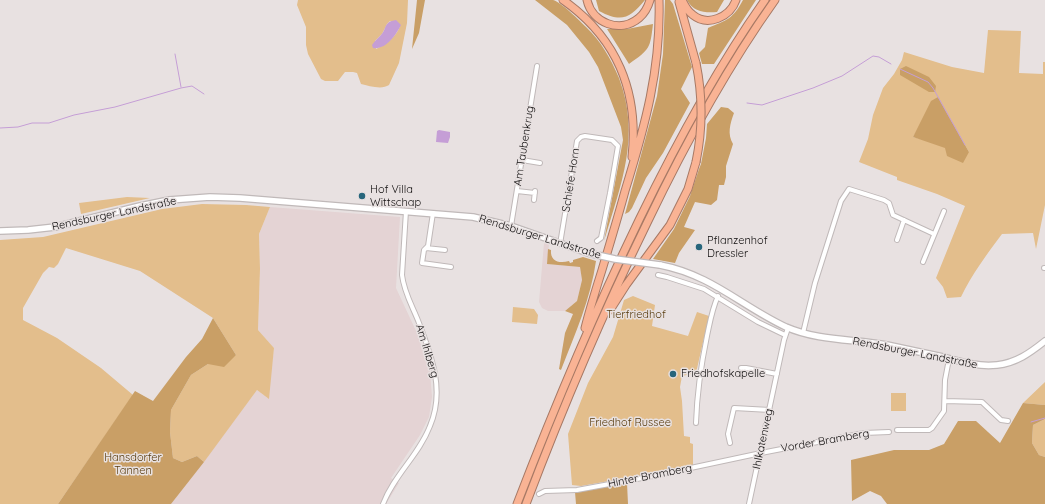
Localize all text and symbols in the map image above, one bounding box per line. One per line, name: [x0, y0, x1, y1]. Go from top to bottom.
street label: Am Taubenkrug: [511, 105, 537, 187]
street label: Schiefe Horn: [559, 147, 583, 213]
place label: Hof Villa Wittschap: [370, 183, 421, 209]
marker: Hof Villa Wittschap: [357, 191, 367, 201]
street label: Rendsburger Landstraße: [51, 194, 177, 234]
street label: Rendsburger Landstraße: [477, 212, 603, 262]
place label: Pflanzenhof Dressler: [707, 234, 768, 260]
marker: Pflanzenhof Dressler: [694, 242, 704, 252]
park label: Tierfriedhof: [606, 308, 666, 322]
street label: Am Ihlberg: [413, 323, 441, 379]
street label: Rendsburger Landstraße: [851, 334, 979, 372]
place label: Friedhofskapelle: [681, 367, 765, 381]
marker: Friedhofskapelle: [668, 369, 678, 379]
street label: Ihlkatenweg: [750, 408, 776, 470]
park label: Friedhof Russee: [589, 416, 671, 430]
street label: Vorder Bramberg: [780, 427, 870, 455]
park label: Hansdorfer Tannen: [104, 451, 162, 477]
street label: Hinter Bramberg: [607, 461, 693, 491]

